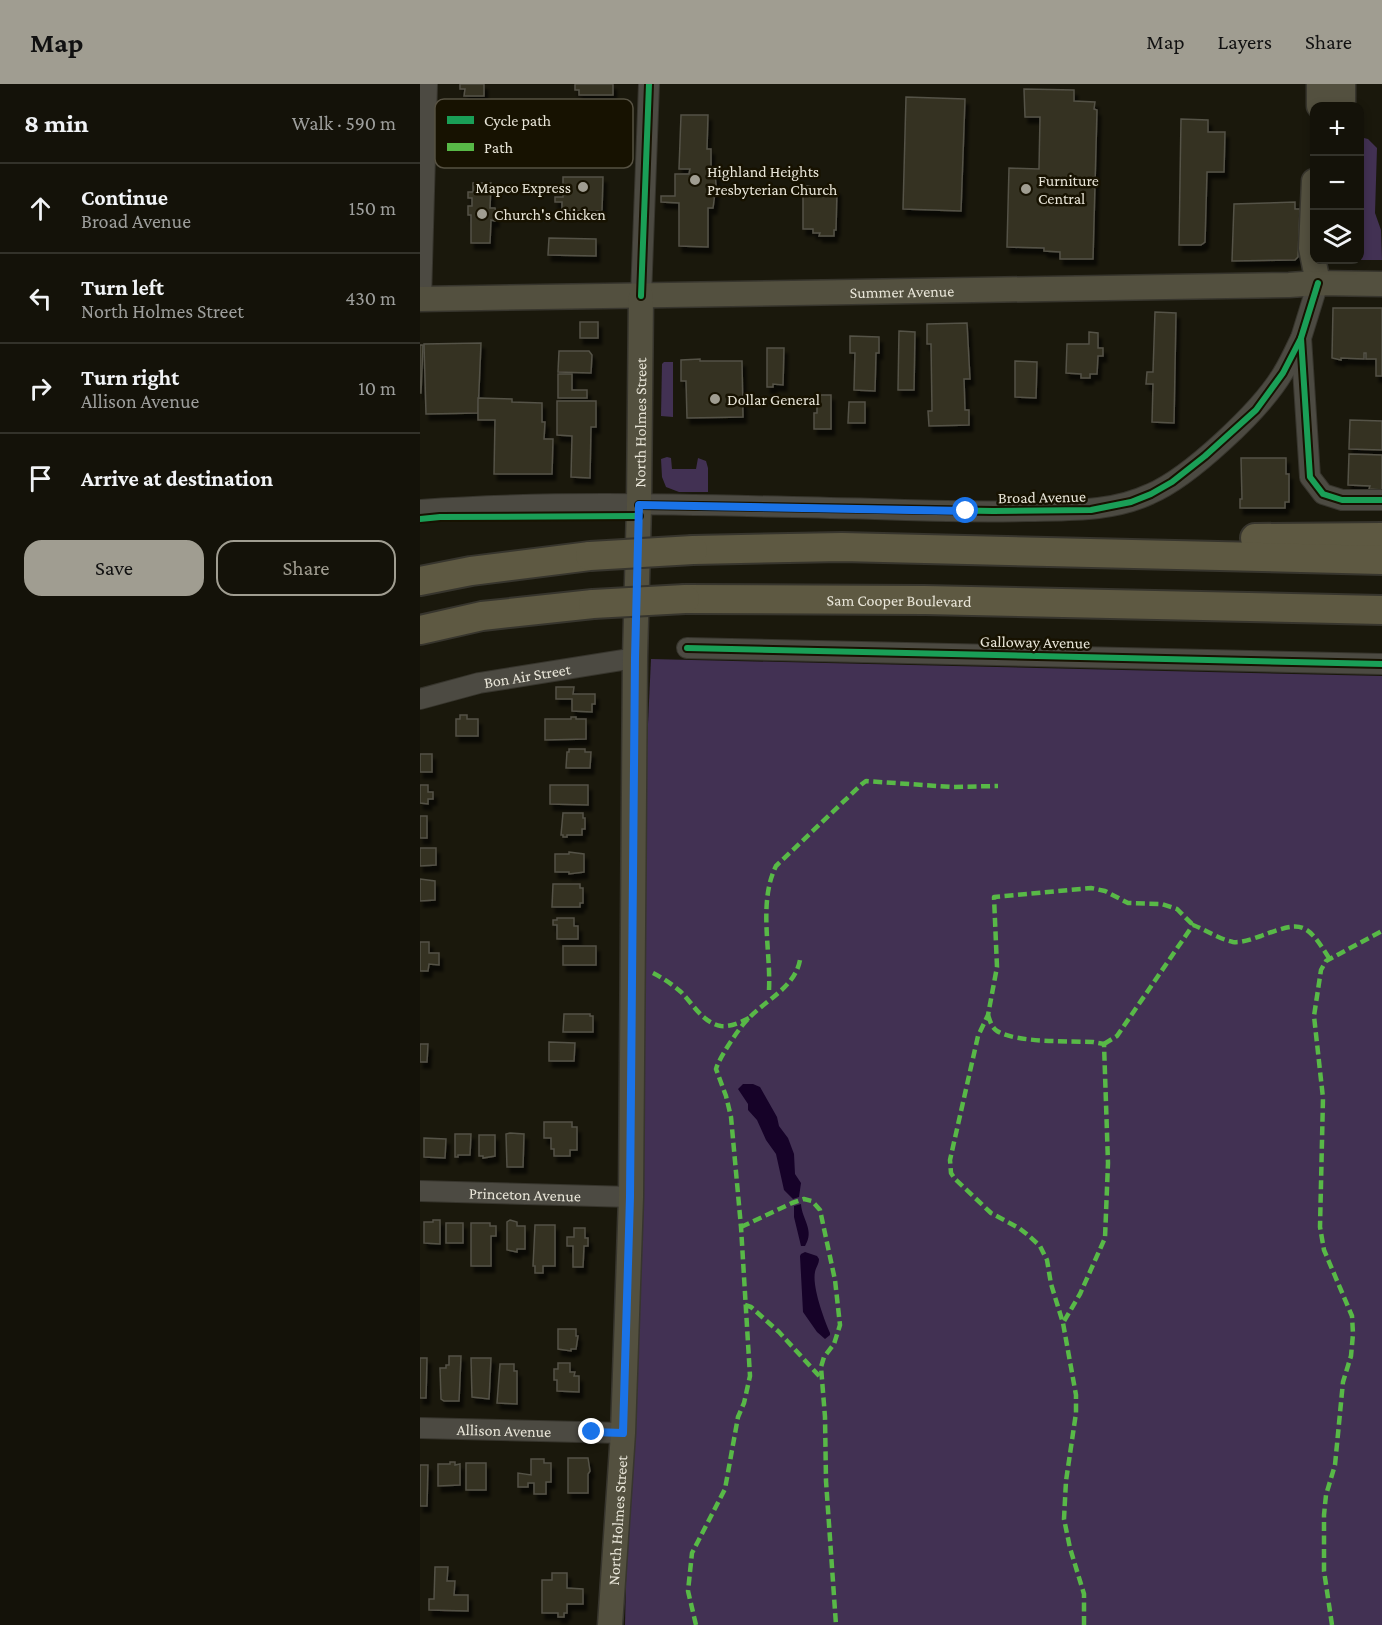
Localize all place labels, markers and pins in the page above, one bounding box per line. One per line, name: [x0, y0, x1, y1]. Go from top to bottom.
place label: Highland Heights Presbyterian Church: [707, 163, 838, 199]
place label: Furniture Central: [1038, 172, 1099, 207]
marker: Highland Heights Presbyterian Church: [688, 173, 702, 187]
place label: Mapco Express: [475, 179, 571, 197]
marker: Mapco Express: [576, 180, 590, 194]
marker: Furniture Central: [1019, 182, 1033, 196]
place label: Church's Chicken: [494, 206, 606, 223]
marker: Church's Chicken: [475, 207, 489, 221]
place label: Dollar General: [727, 391, 820, 408]
marker: Dollar General: [708, 392, 722, 406]

